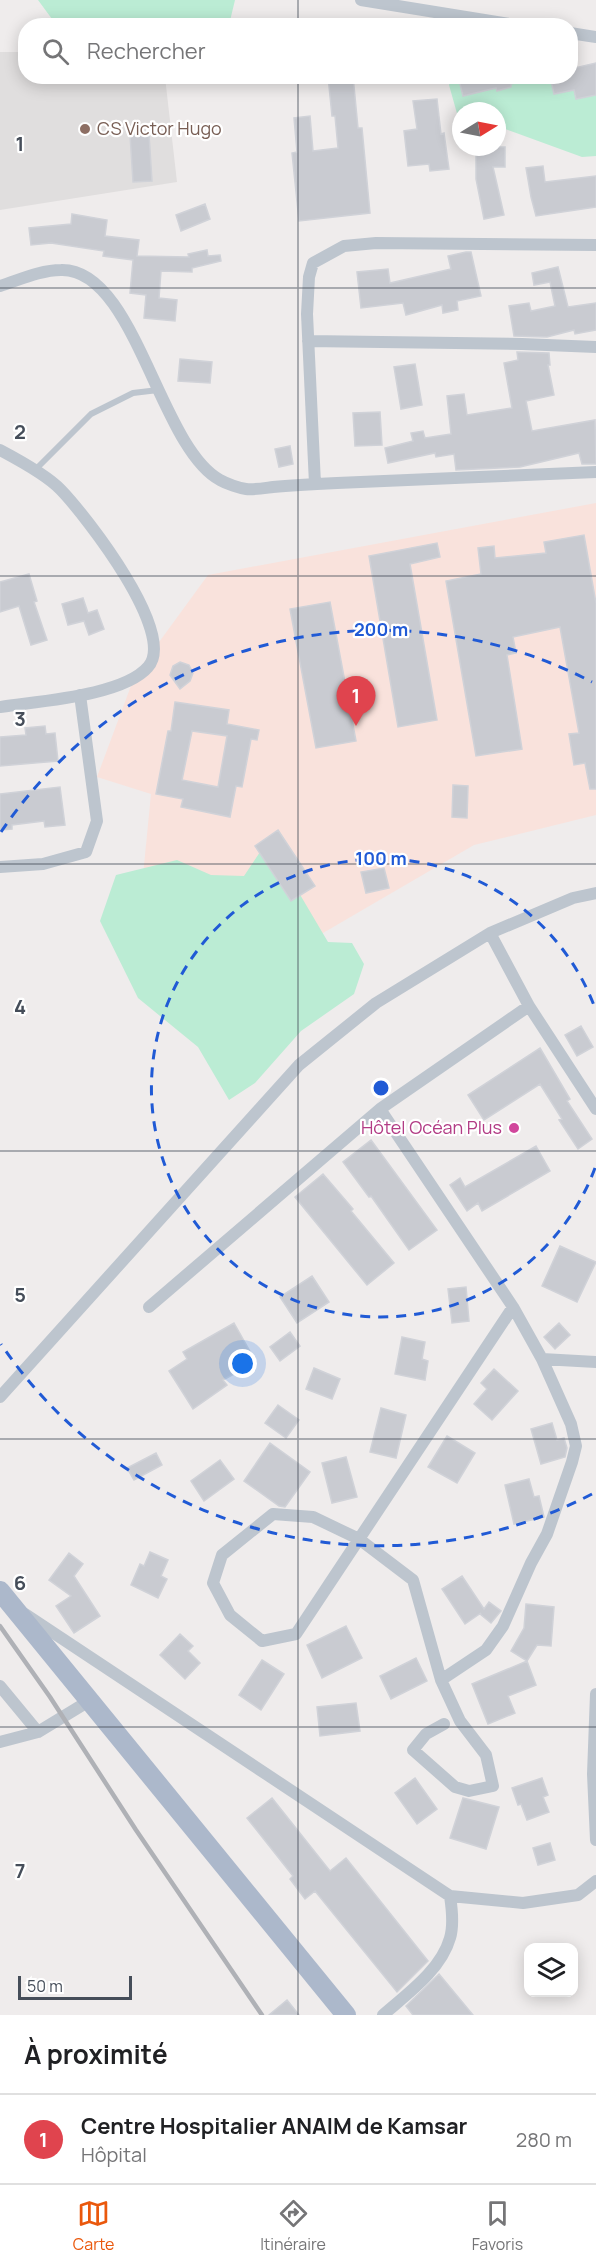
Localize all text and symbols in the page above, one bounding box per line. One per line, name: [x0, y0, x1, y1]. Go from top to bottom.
search box: [18, 18, 578, 84]
icon: search: [39, 35, 72, 68]
text: Rechercher: [87, 36, 206, 66]
north arrow: [452, 102, 506, 156]
place label: CS Victor Hugo: [97, 116, 222, 140]
marker: CS Victor Hugo: [78, 122, 92, 136]
text: 1: [16, 130, 24, 157]
text: 2: [14, 418, 26, 445]
text: 200 m: [354, 617, 408, 641]
pin: 1: [336, 676, 376, 726]
text: 3: [14, 705, 26, 732]
text: 100 m: [355, 846, 407, 870]
text: 4: [14, 993, 26, 1020]
centre of rings: [371, 1078, 391, 1098]
place label: Hôtel Océan Plus: [361, 1115, 502, 1139]
marker: Hôtel Océan Plus: [507, 1121, 521, 1135]
text: 5: [14, 1281, 26, 1308]
your location: [228, 1349, 257, 1378]
text: 6: [14, 1569, 26, 1596]
text: 7: [15, 1857, 25, 1884]
map controls: [524, 1943, 578, 1997]
button: layers: [524, 1943, 578, 1997]
scale bar: [18, 1973, 132, 2000]
text: 50 m: [27, 1975, 63, 1997]
text: À proximité: [24, 2036, 168, 2072]
text: Centre Hospitalier ANAIM de Kamsar: [81, 2111, 467, 2141]
text: 1: [39, 2126, 48, 2153]
text: 280 m: [516, 2126, 572, 2153]
text: Hôpital: [81, 2141, 147, 2168]
tab: Carte: [73, 2197, 114, 2255]
tab: Itinéraire: [260, 2197, 326, 2255]
tab: Favoris: [472, 2197, 523, 2255]

